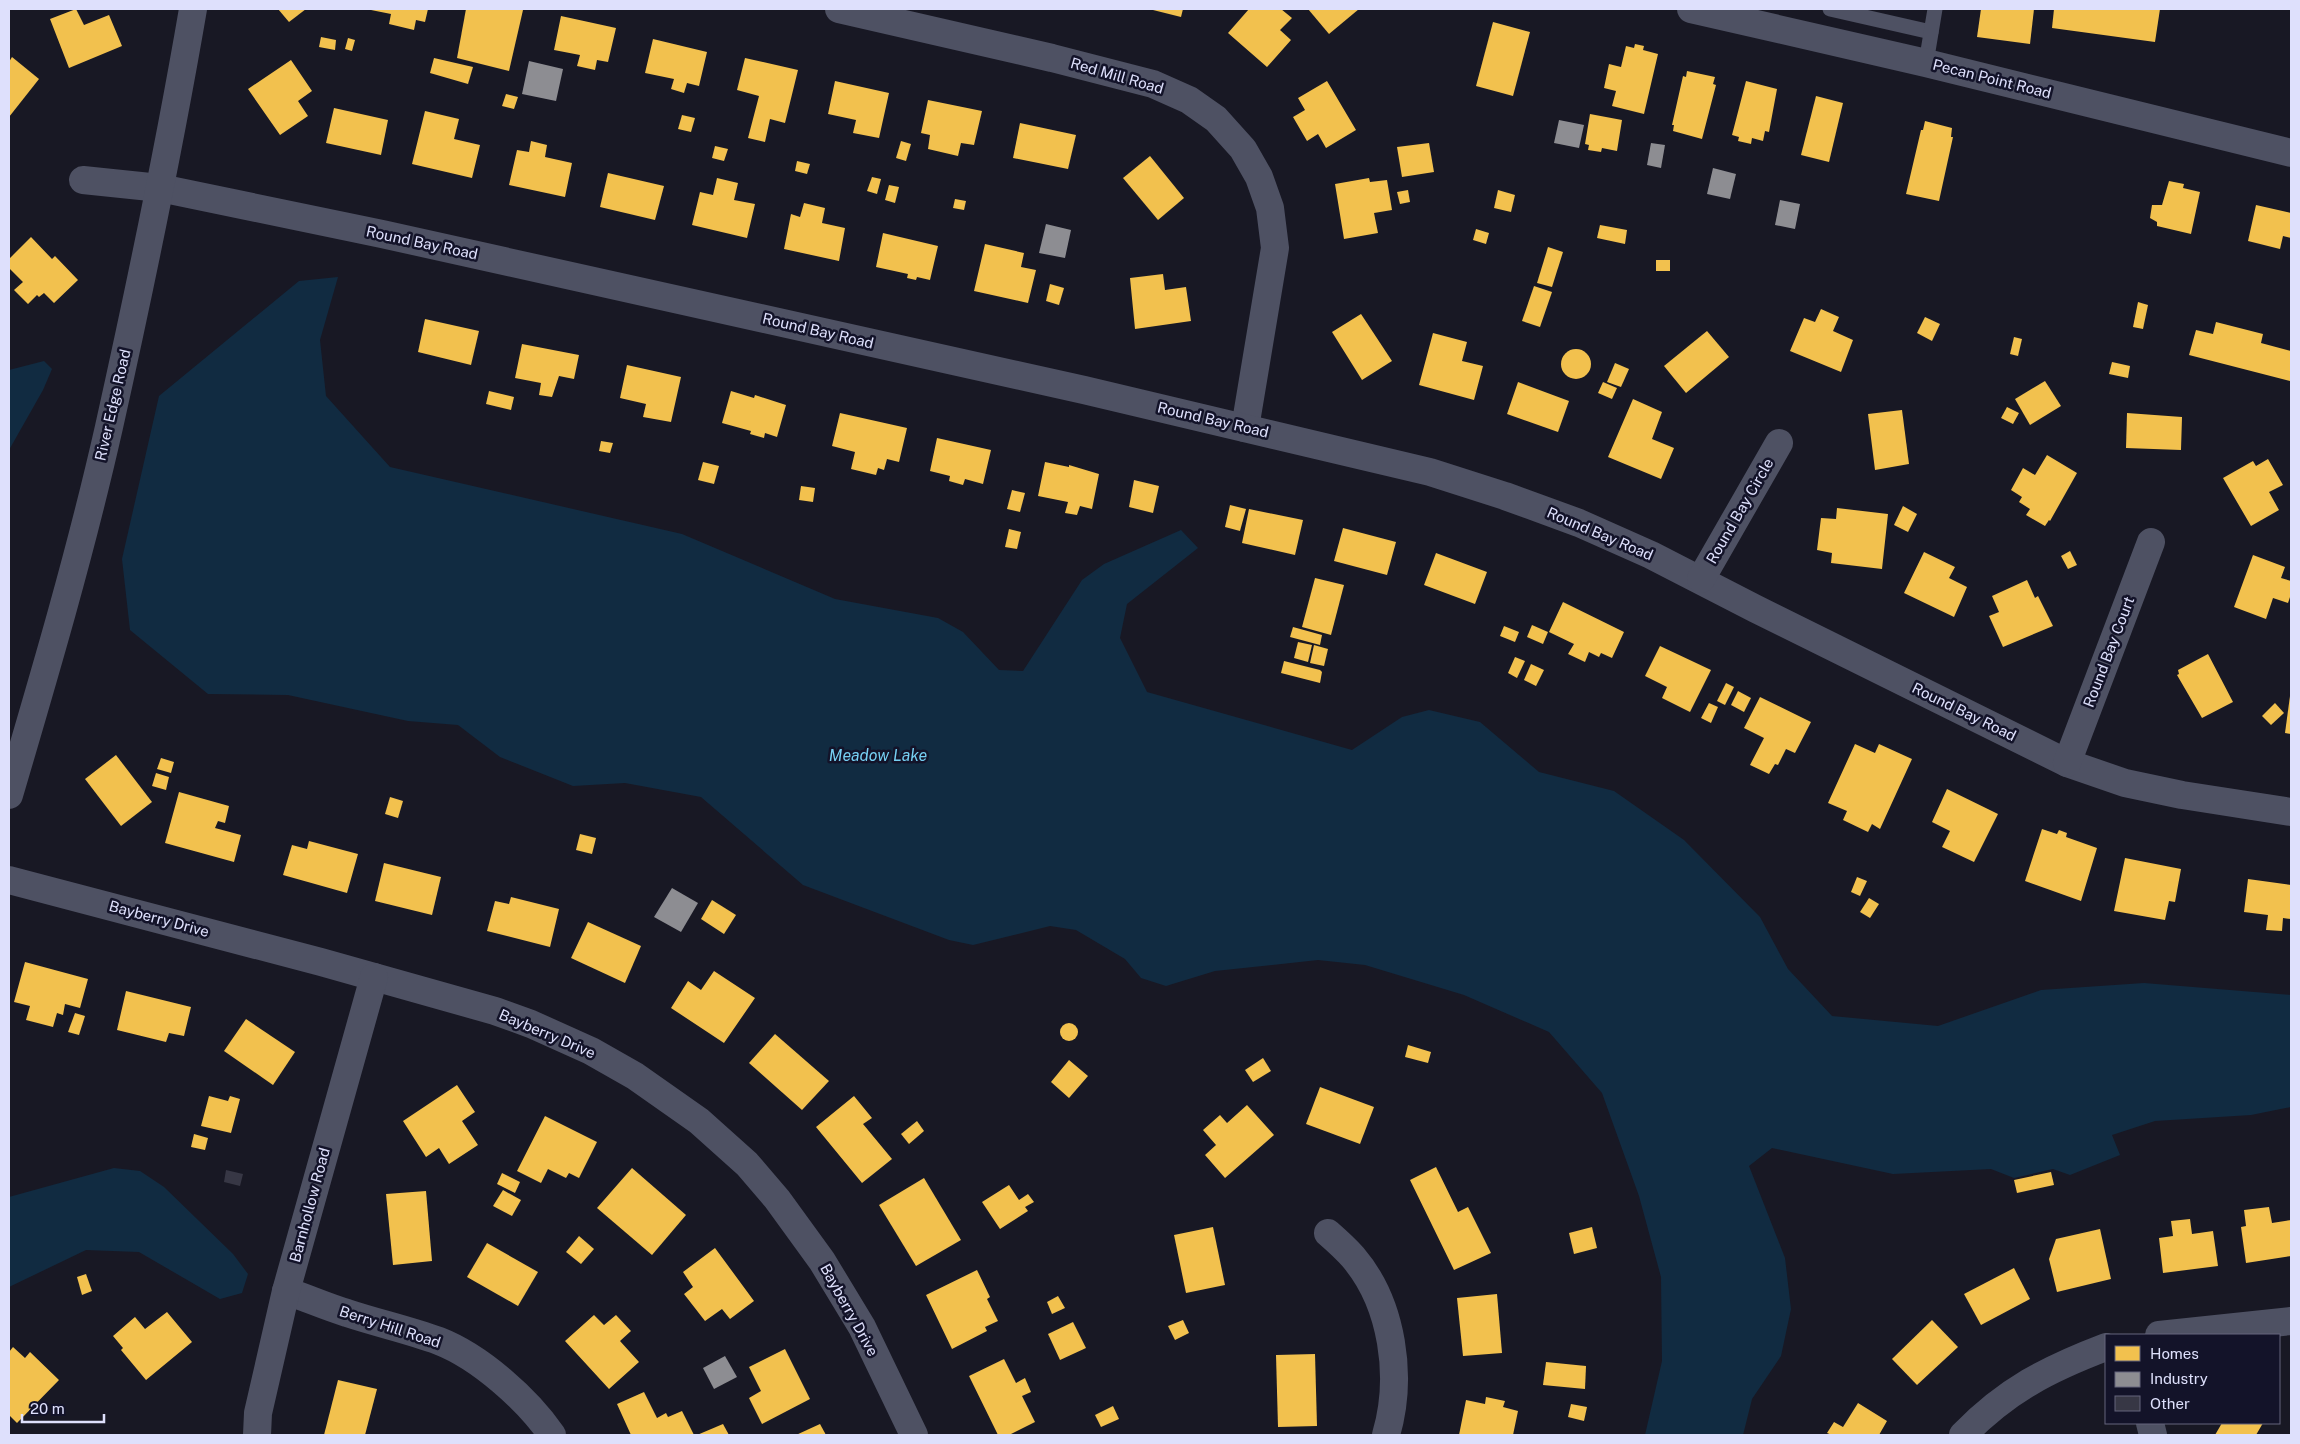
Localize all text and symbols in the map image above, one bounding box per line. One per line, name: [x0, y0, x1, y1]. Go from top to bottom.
street label: Red Mill Road: [1069, 54, 1166, 97]
street label: Pecan Point Road: [1931, 56, 2053, 101]
street label: Round Bay Road: [365, 222, 479, 263]
street label: Round Bay Road: [761, 309, 875, 352]
street label: River Edge Road: [91, 347, 134, 462]
street label: Round Bay Road: [1156, 398, 1270, 441]
street label: Round Bay Circle: [1703, 455, 1777, 566]
street label: Round Bay Road: [1545, 504, 1656, 564]
street label: Round Bay Court: [2080, 594, 2138, 710]
street label: Round Bay Road: [1909, 679, 2019, 744]
water label: Meadow Lake: [829, 746, 927, 765]
street label: Bayberry Drive: [107, 897, 211, 940]
street label: Bayberry Drive: [496, 1006, 598, 1061]
street label: Barnhollow Road: [286, 1146, 333, 1264]
street label: Bayberry Drive: [817, 1261, 882, 1359]
street label: Berry Hill Road: [337, 1302, 443, 1351]
legend: [2105, 1334, 2280, 1424]
text: Homes: [2150, 1345, 2199, 1362]
text: Industry: [2150, 1370, 2208, 1387]
scale bar: [22, 1392, 105, 1424]
text: Other: [2150, 1395, 2190, 1412]
text: 20 m: [30, 1400, 65, 1417]

